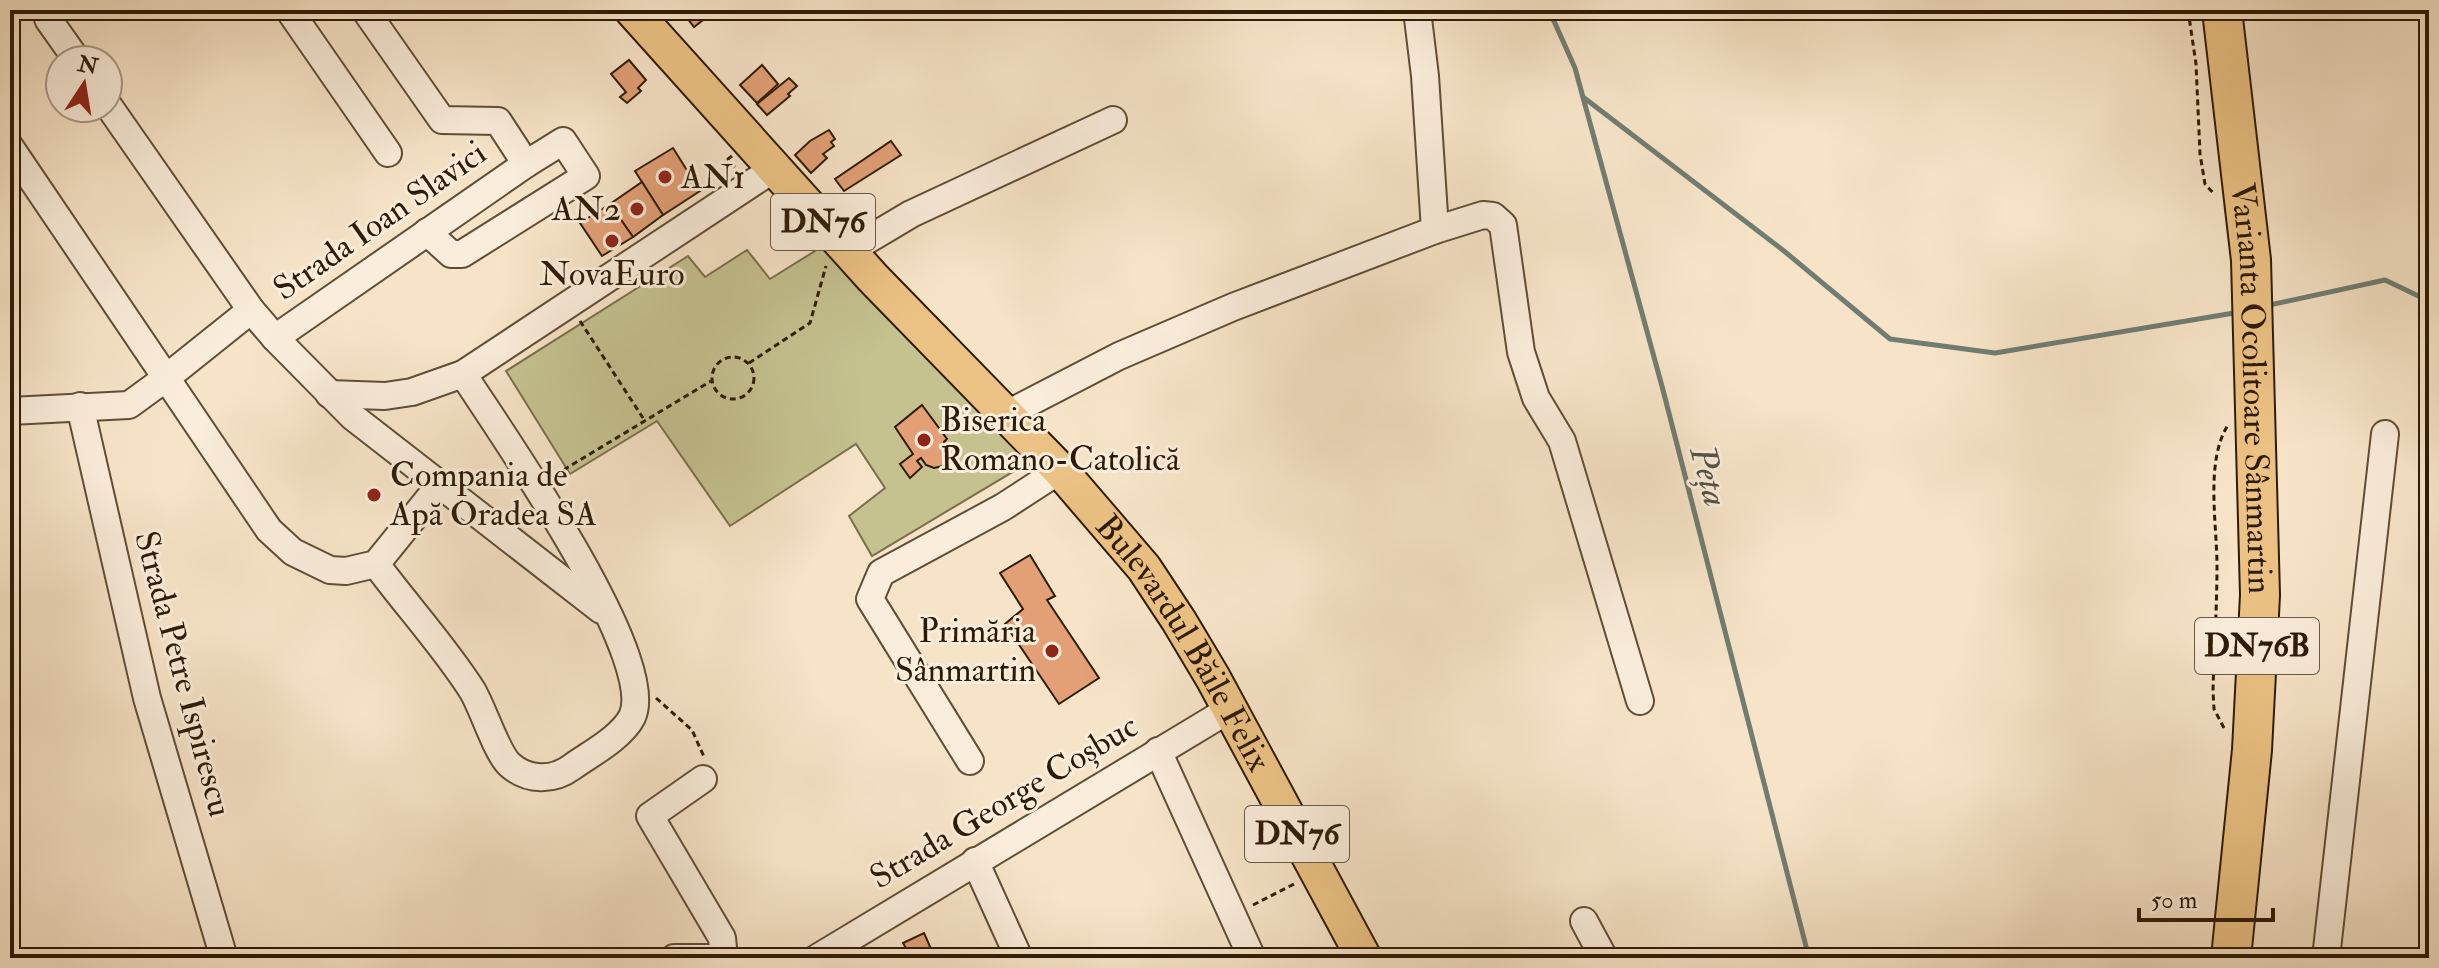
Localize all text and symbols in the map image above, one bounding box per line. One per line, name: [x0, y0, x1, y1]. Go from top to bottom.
north arrow: [44, 44, 124, 124]
text: N: [74, 49, 101, 81]
street label: Strada Ioan Slavici: [265, 132, 495, 310]
place label: AN1: [680, 156, 745, 199]
marker: AN1: [656, 168, 674, 186]
street label: Varianta Ocolitoare Sânmartin: [2221, 180, 2281, 595]
place label: AN2: [551, 188, 621, 231]
road number: DN76: [771, 194, 875, 250]
marker: AN2: [628, 200, 646, 218]
marker: NovaEuro: [603, 232, 621, 250]
place label: NovaEuro: [539, 253, 685, 296]
place label: Biserica Romano-Catolică: [940, 399, 1181, 481]
marker: Biserica Romano-Catolică: [915, 431, 933, 449]
water label: Peța: [1679, 440, 1739, 511]
place label: Compania de Apă Oradea SA: [389, 454, 597, 536]
marker: Compania de Apă Oradea SA: [365, 486, 383, 504]
street label: Bulevardul Băile Felix: [1086, 505, 1281, 779]
street label: Strada Petre Ispirescu: [124, 527, 242, 821]
place label: Primăria Sânmartin: [895, 610, 1037, 692]
road number: DN76B: [2195, 618, 2319, 674]
marker: Primăria Sânmartin: [1043, 642, 1061, 660]
street label: Strada George Coșbuc: [862, 705, 1146, 899]
road number: DN76: [1245, 806, 1349, 862]
scale bar: [2139, 872, 2273, 922]
text: 50 m: [2151, 885, 2198, 916]

